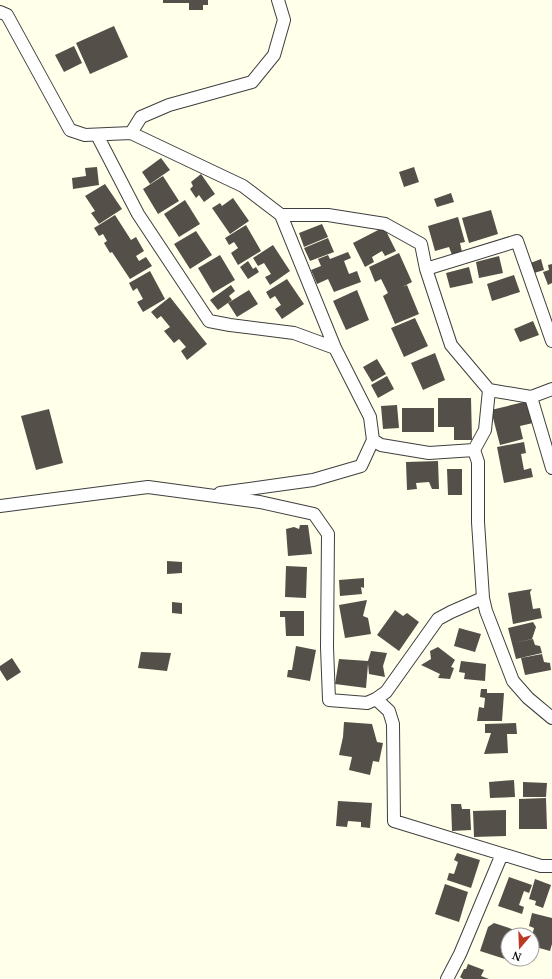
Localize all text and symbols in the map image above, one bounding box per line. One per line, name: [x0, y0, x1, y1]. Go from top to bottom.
north arrow: [500, 927, 540, 967]
text: N: [510, 948, 523, 965]

